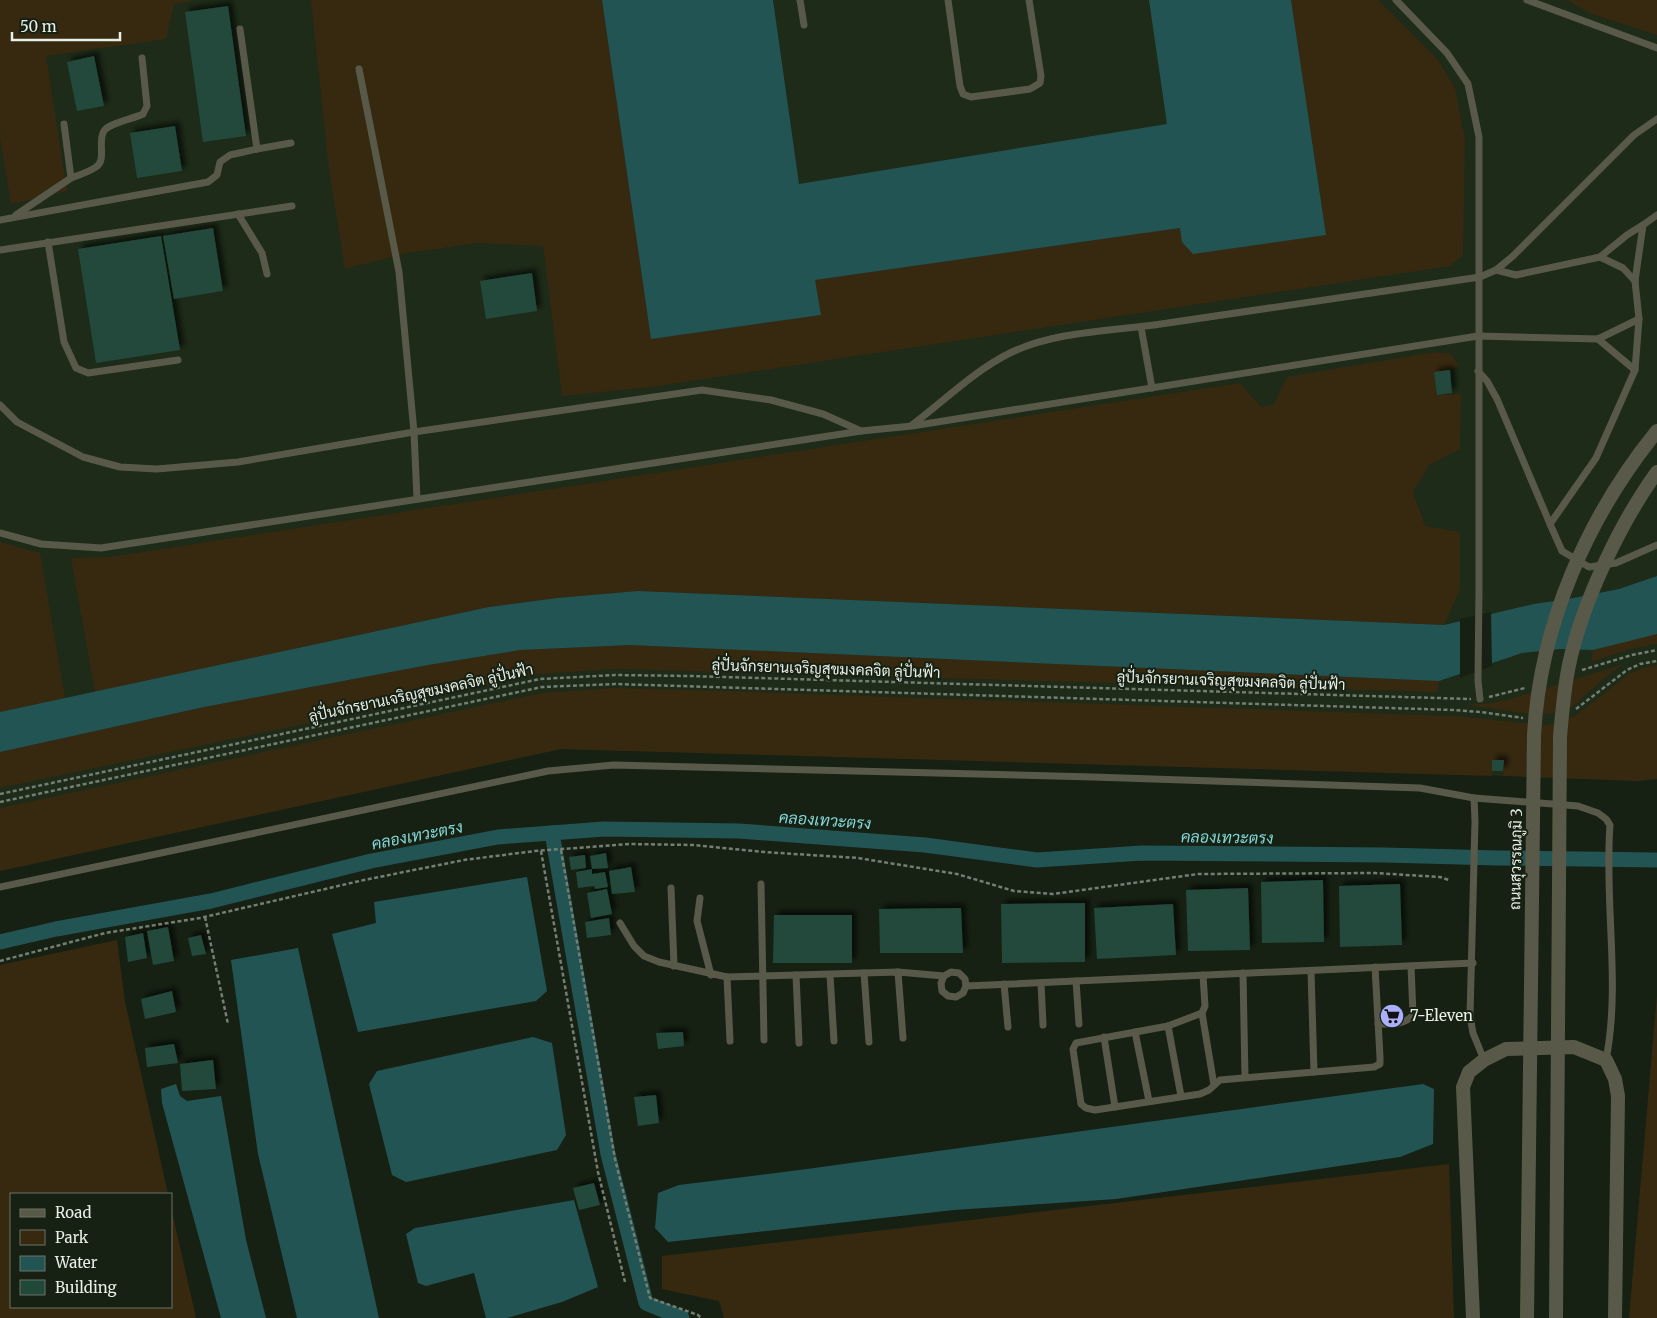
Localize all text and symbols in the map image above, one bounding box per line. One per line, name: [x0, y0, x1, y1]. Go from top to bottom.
scale bar: [12, 10, 120, 42]
text: 50 m: [20, 17, 57, 36]
street label: ลู่ปั่นจักรยานเจริญสุขมงคลจิต ลู่ปั่นฟ้า: [711, 650, 941, 684]
street label: ลู่ปั่นจักรยานเจริญสุขมงคลจิต ลู่ปั่นฟ้า: [306, 655, 535, 728]
street label: ลู่ปั่นจักรยานเจริญสุขมงคลจิต ลู่ปั่นฟ้า: [1116, 662, 1346, 696]
water label: คลองเทวะตรง: [778, 807, 872, 833]
street label: ถนนสุวรรณภูมิ 3: [1505, 808, 1528, 910]
water label: คลองเทวะตรง: [370, 816, 464, 854]
water label: คลองเทวะตรง: [1181, 826, 1273, 848]
supermarket icon: 7-Eleven: [1379, 1003, 1405, 1029]
place label: 7-Eleven: [1410, 1006, 1473, 1025]
legend: [10, 1193, 172, 1308]
text: Road: [55, 1203, 91, 1222]
text: Park: [55, 1228, 89, 1247]
text: Water: [54, 1253, 98, 1272]
text: Building: [55, 1278, 117, 1297]

